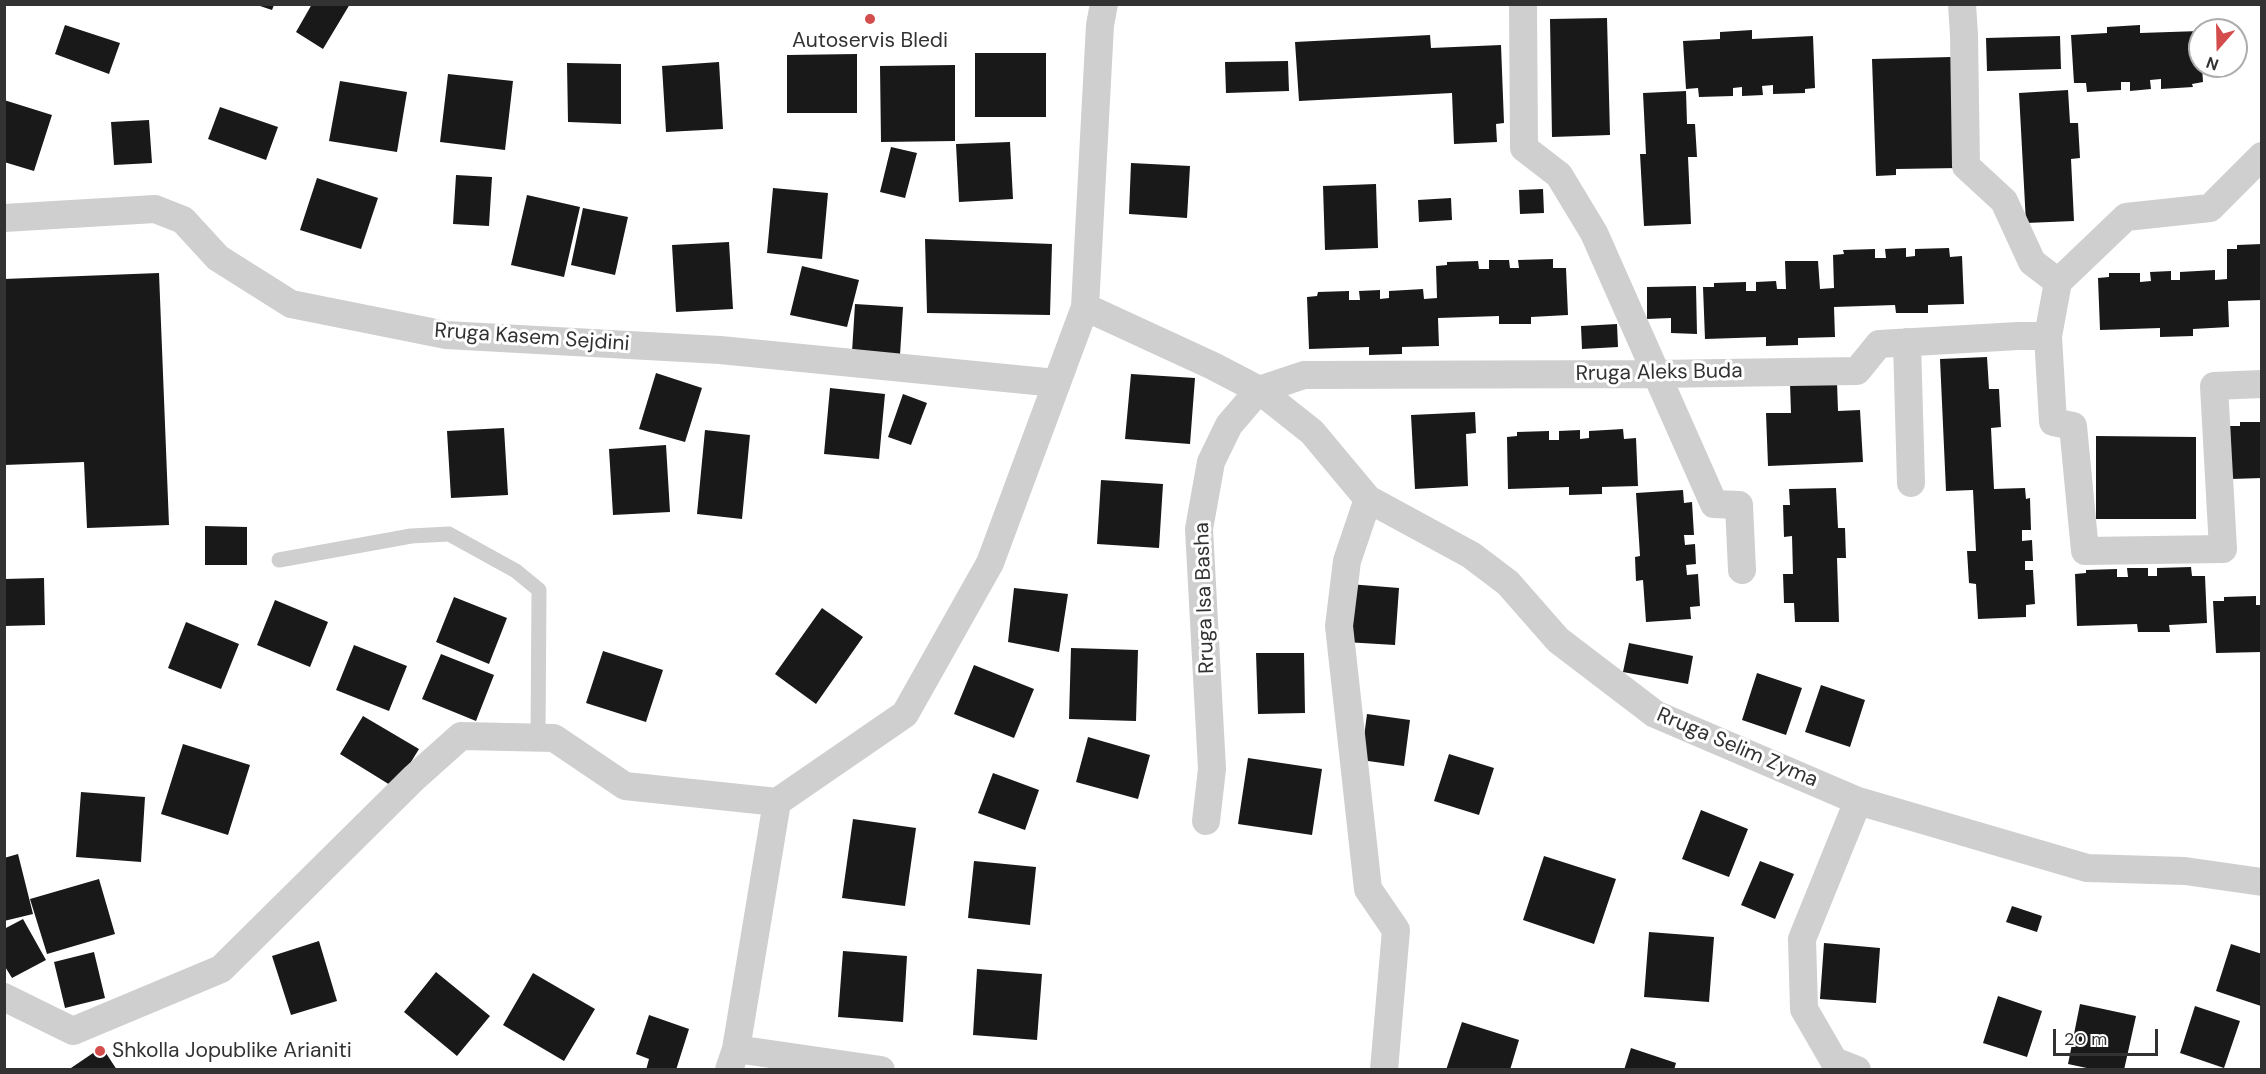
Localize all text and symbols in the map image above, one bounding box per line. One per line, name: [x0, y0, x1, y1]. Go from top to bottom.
marker: Autoservis Bledi: [863, 12, 877, 26]
north arrow: [2188, 18, 2248, 78]
place label: Autoservis Bledi: [792, 28, 948, 54]
text: N: [2203, 52, 2221, 75]
street label: Rruga Kasem Sejdini: [434, 319, 630, 357]
street label: Rruga Aleks Buda: [1575, 359, 1743, 387]
street label: Rruga Isa Basha: [1190, 522, 1220, 674]
street label: Rruga Selim Zyma: [1653, 703, 1821, 793]
scale bar: [2056, 1017, 2161, 1055]
text: 20 m: [2064, 1027, 2107, 1051]
place label: Shkolla Jopublike Arianiti: [112, 1038, 352, 1064]
marker: Shkolla Jopublike Arianiti: [93, 1044, 107, 1058]

